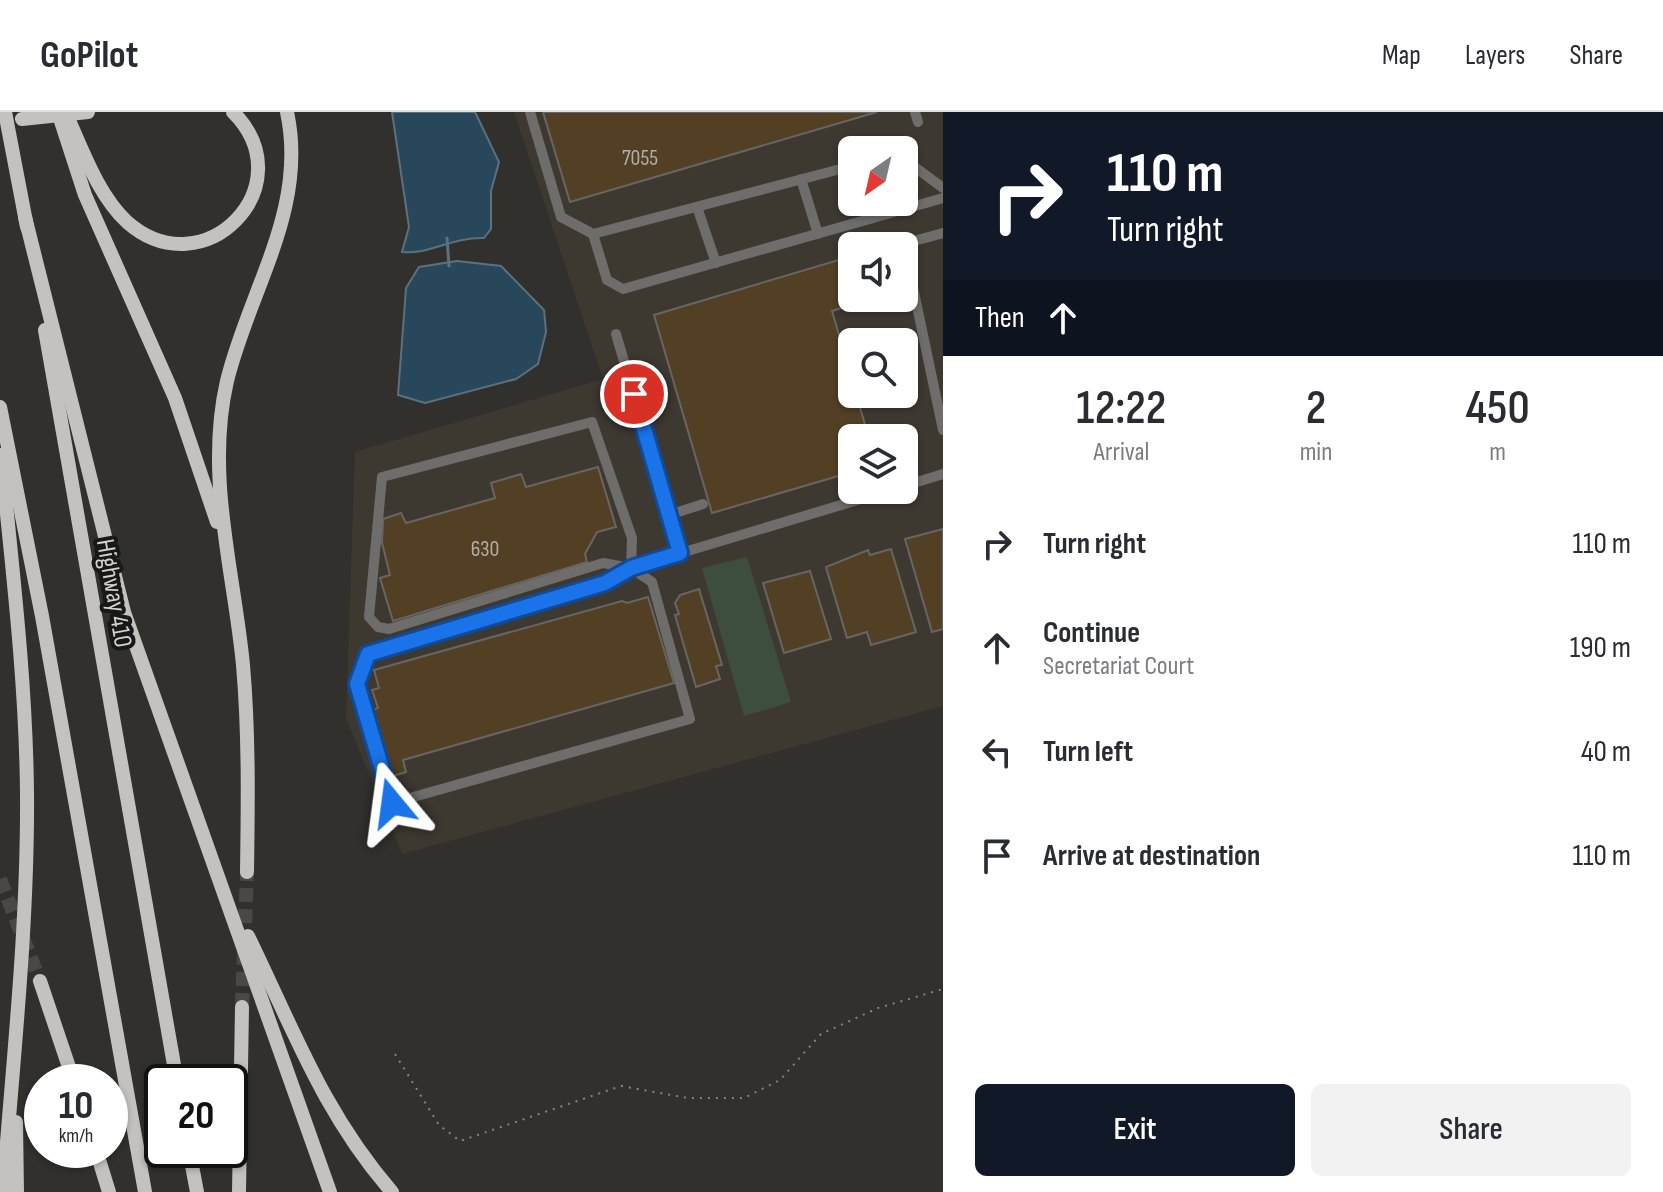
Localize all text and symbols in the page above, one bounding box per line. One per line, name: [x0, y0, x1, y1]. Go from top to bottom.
text: GoPilot: [40, 33, 138, 78]
text: Map: [1382, 39, 1421, 72]
text: Layers: [1465, 39, 1525, 72]
text: Share: [1569, 39, 1623, 72]
north arrow: [838, 136, 918, 216]
map controls: [838, 136, 918, 504]
text: 110 m: [1107, 141, 1223, 208]
icon: right: [975, 144, 1079, 248]
house number: 7055: [622, 145, 658, 172]
text: Turn right: [1107, 209, 1224, 252]
button: sound: [838, 232, 918, 312]
icon: ahead: [1041, 296, 1085, 340]
text: Then: [975, 300, 1025, 336]
button: search: [838, 328, 918, 408]
pin: [600, 360, 668, 428]
icon: arrive: [612, 372, 656, 416]
text: 12:22: [1076, 380, 1166, 437]
text: 2: [1306, 380, 1326, 437]
text: 450: [1466, 380, 1530, 437]
button: layers: [838, 424, 918, 504]
text: Arrival: [1093, 437, 1149, 468]
text: min: [1300, 437, 1332, 468]
text: m: [1489, 437, 1506, 468]
icon: right: [975, 522, 1019, 566]
text: Turn right: [1043, 526, 1146, 562]
text: 110 m: [1573, 526, 1631, 562]
house number: 630: [471, 536, 499, 563]
street label: Highway 410: [89, 537, 138, 650]
text: Continue: [1043, 615, 1140, 651]
icon: ahead: [975, 626, 1019, 670]
text: 190 m: [1570, 630, 1631, 666]
text: Secretariat Court: [1043, 651, 1194, 682]
icon: left: [975, 730, 1019, 774]
text: Turn left: [1043, 734, 1133, 770]
text: 40 m: [1581, 734, 1631, 770]
position arrow: [350, 761, 434, 845]
icon: arrive: [975, 834, 1019, 878]
text: Arrive at destination: [1043, 838, 1260, 874]
text: 110 m: [1573, 838, 1631, 874]
speed limit sign: 20: [144, 1064, 248, 1168]
text: 10: [59, 1082, 93, 1130]
button: Exit: [975, 1084, 1295, 1176]
button: Share: [1311, 1084, 1631, 1176]
text: km/h: [59, 1124, 93, 1148]

